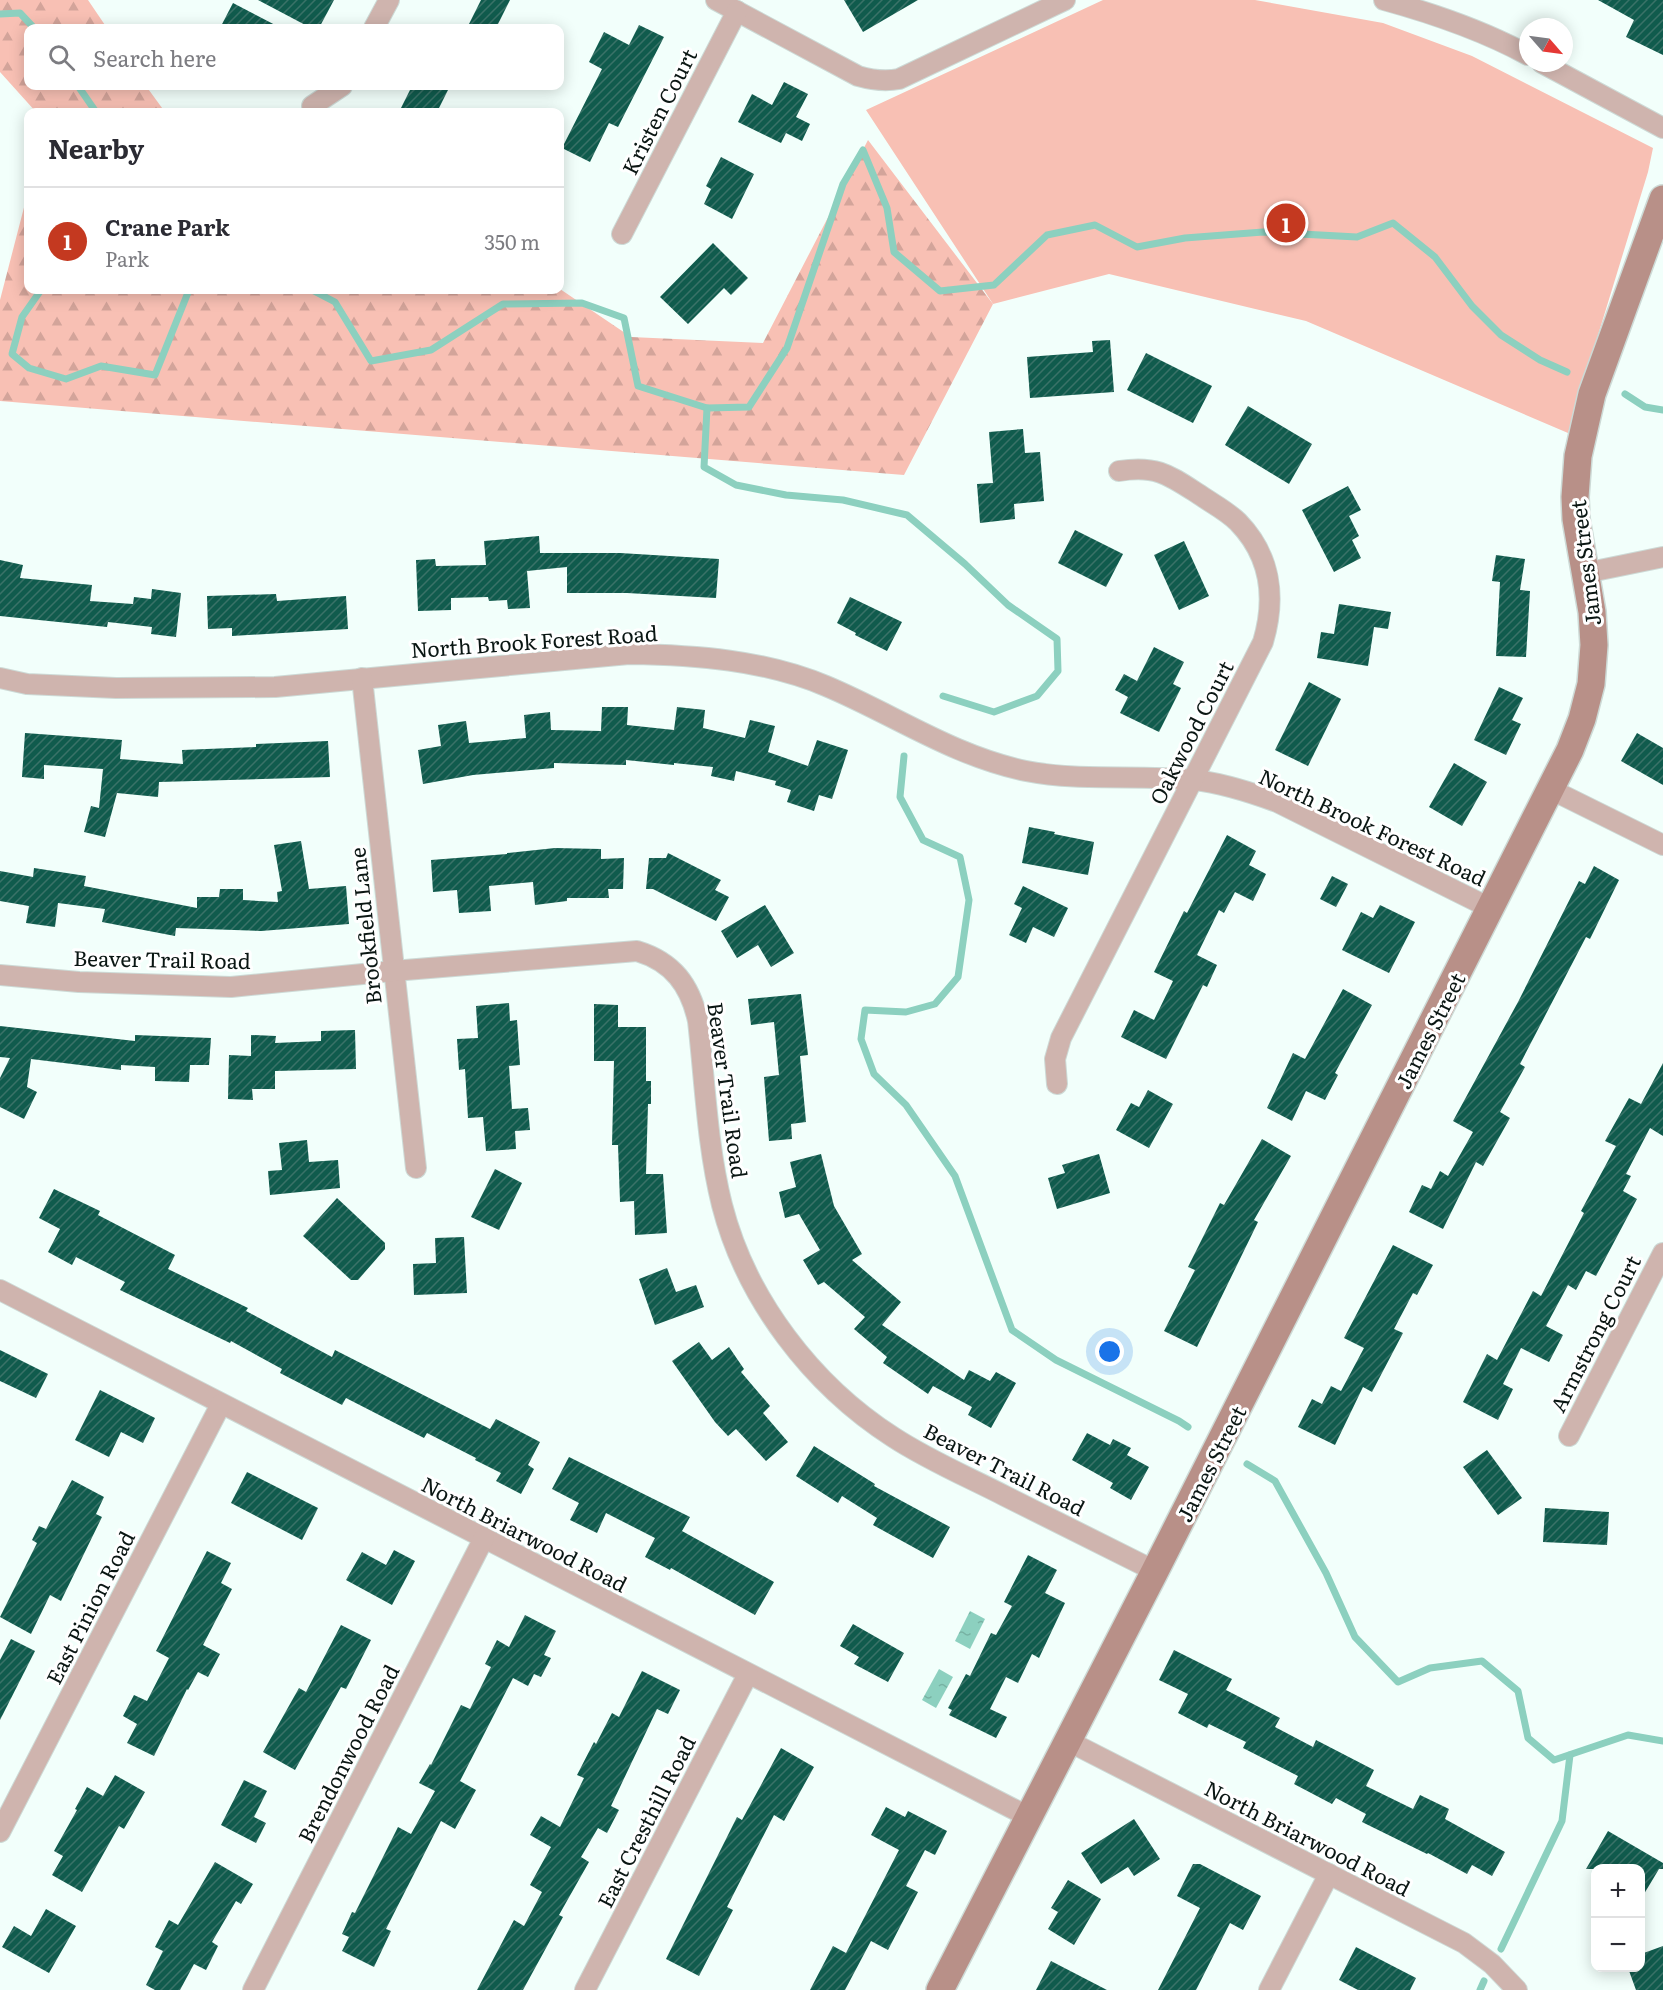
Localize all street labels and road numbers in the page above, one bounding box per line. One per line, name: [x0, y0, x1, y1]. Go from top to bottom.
street label: Kristen Court: [613, 42, 703, 179]
street label: James Street: [1561, 498, 1607, 628]
street label: North Brook Forest Road: [410, 616, 659, 664]
street label: Oakwood Court: [1140, 654, 1240, 809]
street label: North Brook Forest Road: [1254, 760, 1492, 892]
street label: Brookfield Lane: [340, 846, 388, 1006]
street label: Beaver Trail Road: [73, 941, 251, 975]
street label: James Street: [1386, 966, 1472, 1093]
street label: Beaver Trail Road: [701, 1000, 757, 1180]
street label: Armstrong Court: [1541, 1249, 1647, 1417]
street label: James Street: [1167, 1399, 1253, 1526]
street label: Beaver Trail Road: [919, 1414, 1091, 1522]
street label: North Briarwood Road: [417, 1468, 633, 1598]
street label: East Pinion Road: [37, 1525, 141, 1689]
street label: Brendonwood Road: [289, 1658, 405, 1847]
street label: East Cresthill Road: [588, 1729, 702, 1912]
street label: North Briarwood Road: [1200, 1772, 1416, 1902]

